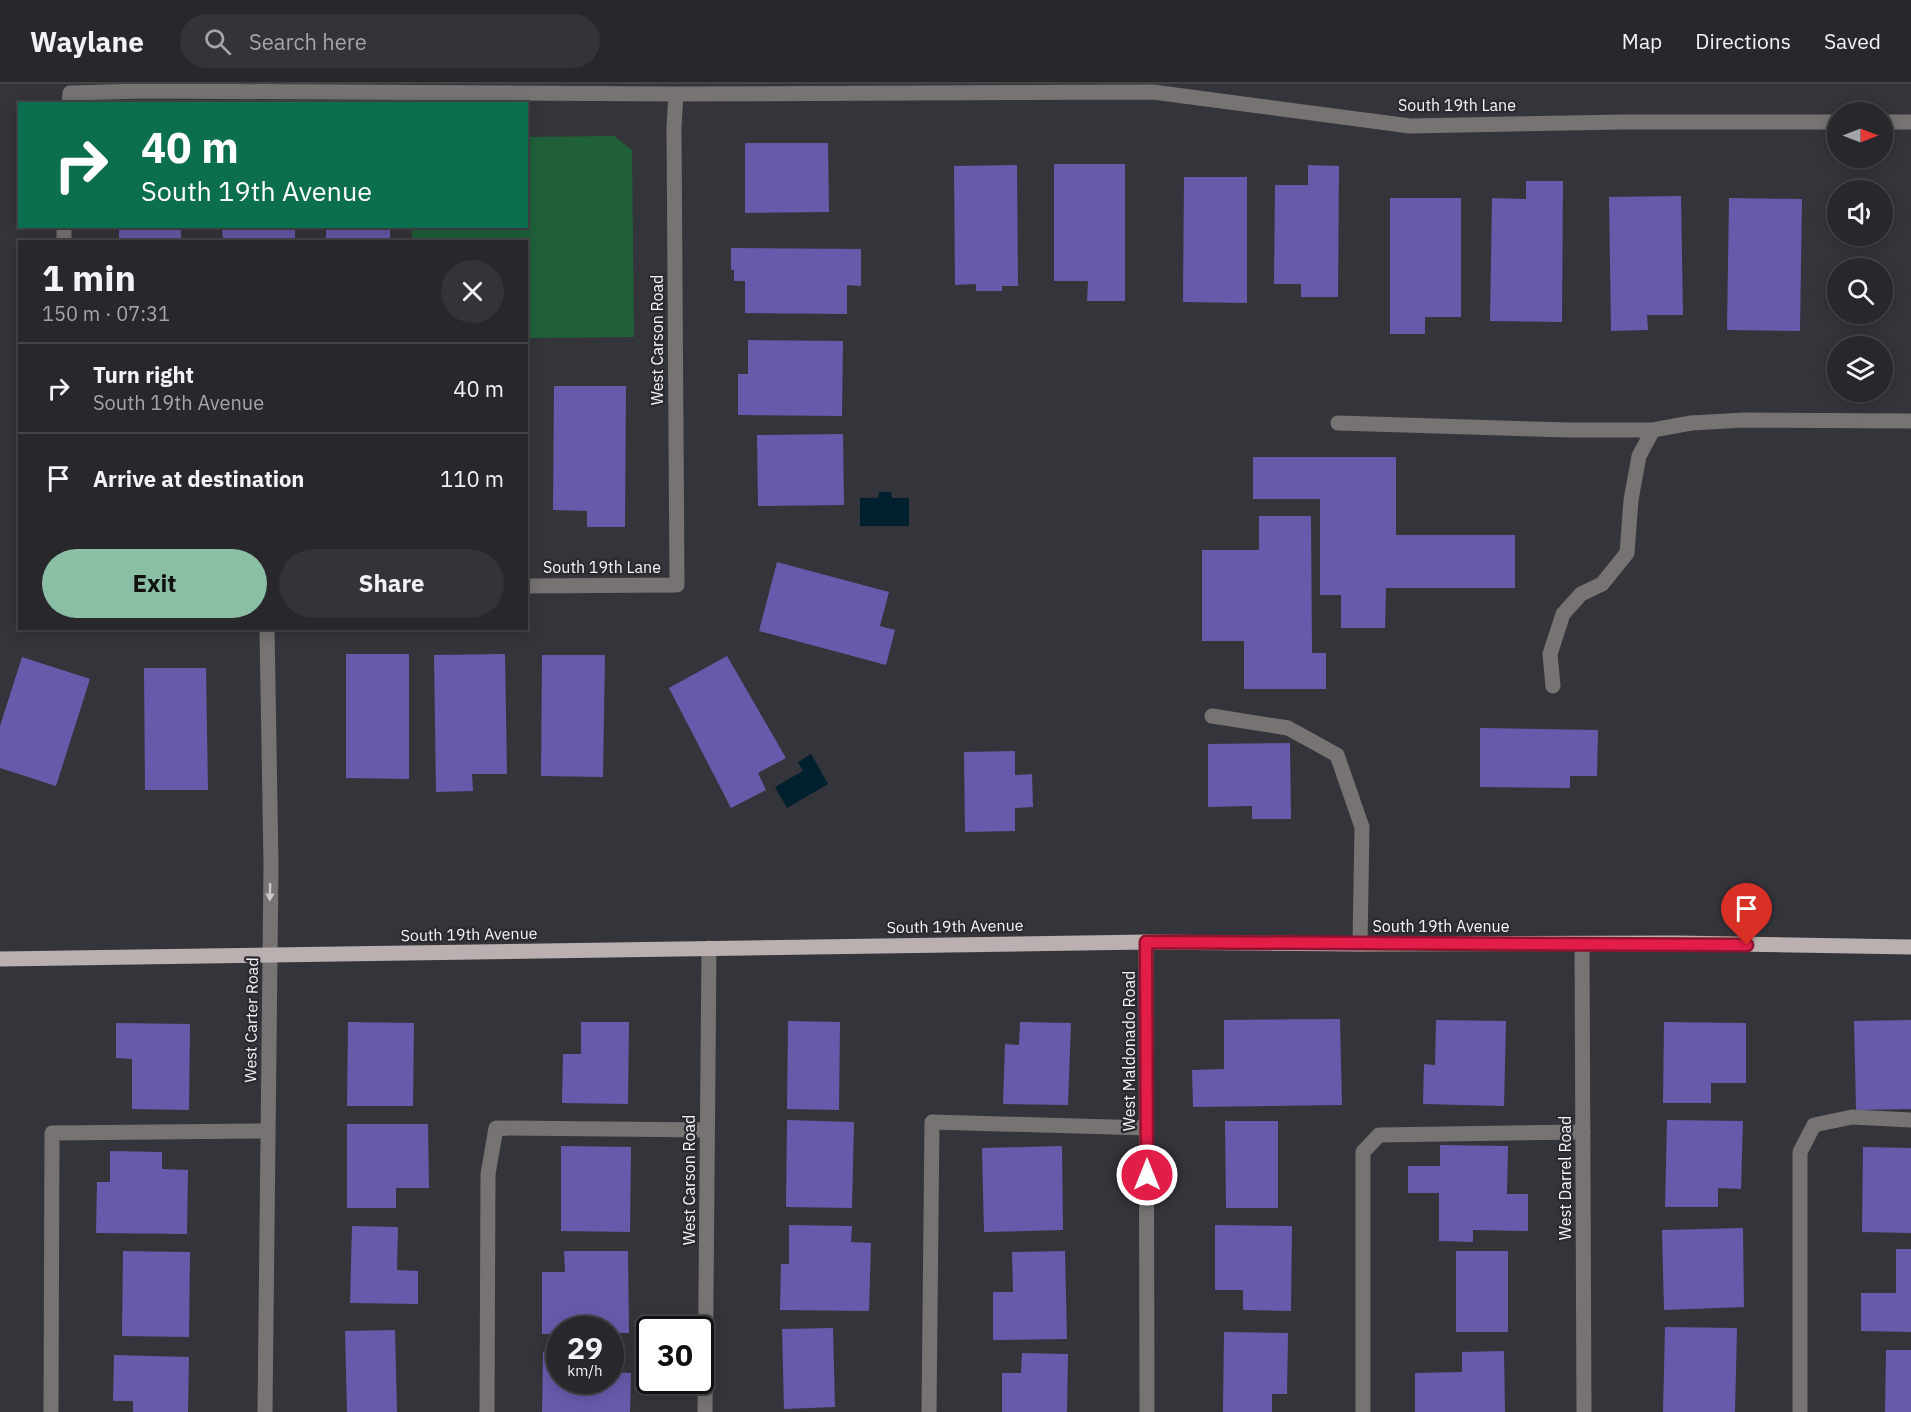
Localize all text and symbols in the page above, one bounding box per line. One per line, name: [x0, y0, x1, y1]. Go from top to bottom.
search box: [180, 14, 600, 68]
text: Waylane: [30, 23, 144, 60]
icon: search: [201, 25, 234, 58]
text: Search here: [249, 27, 367, 56]
text: Map: [1622, 27, 1662, 55]
text: Directions: [1695, 27, 1791, 55]
text: Saved: [1824, 27, 1881, 55]
street label: South 19th Lane: [1398, 95, 1516, 115]
north arrow: [1827, 102, 1893, 168]
map controls: [1827, 102, 1893, 402]
text: 40 m: [141, 120, 239, 175]
icon: right: [42, 126, 120, 204]
text: South 19th Avenue: [141, 173, 372, 208]
button: sound: [1827, 180, 1893, 246]
text: 1 min: [42, 254, 136, 301]
button: search: [1827, 258, 1893, 324]
button: close: [441, 260, 504, 323]
street label: West Carson Road: [647, 275, 667, 405]
text: 150 m · 07:31: [42, 300, 170, 327]
button: layers: [1827, 336, 1893, 402]
text: Turn right: [93, 360, 194, 389]
icon: right: [42, 372, 75, 405]
text: 40 m: [453, 374, 504, 403]
text: South 19th Avenue: [93, 389, 264, 416]
icon: arrive: [42, 462, 75, 495]
text: Arrive at destination: [93, 464, 304, 493]
text: 110 m: [440, 464, 504, 493]
button: Exit: [42, 549, 267, 618]
button: Share: [279, 549, 504, 618]
street label: South 19th Lane: [543, 557, 661, 577]
one-way arrow: [266, 883, 275, 902]
pin: [1721, 883, 1772, 945]
icon: arrive: [1730, 892, 1763, 925]
street label: South 19th Avenue: [886, 915, 1024, 937]
street label: South 19th Avenue: [1373, 916, 1510, 936]
street label: South 19th Avenue: [400, 923, 538, 945]
street label: West Carter Road: [240, 957, 262, 1083]
street label: West Maldonado Road: [1119, 971, 1139, 1131]
street label: West Carson Road: [679, 1115, 699, 1245]
street label: West Darrel Road: [1555, 1116, 1575, 1240]
position arrow: [1115, 1143, 1179, 1207]
speed limit sign: 30: [636, 1316, 714, 1394]
text: 29: [567, 1328, 603, 1367]
text: km/h: [567, 1361, 603, 1380]

